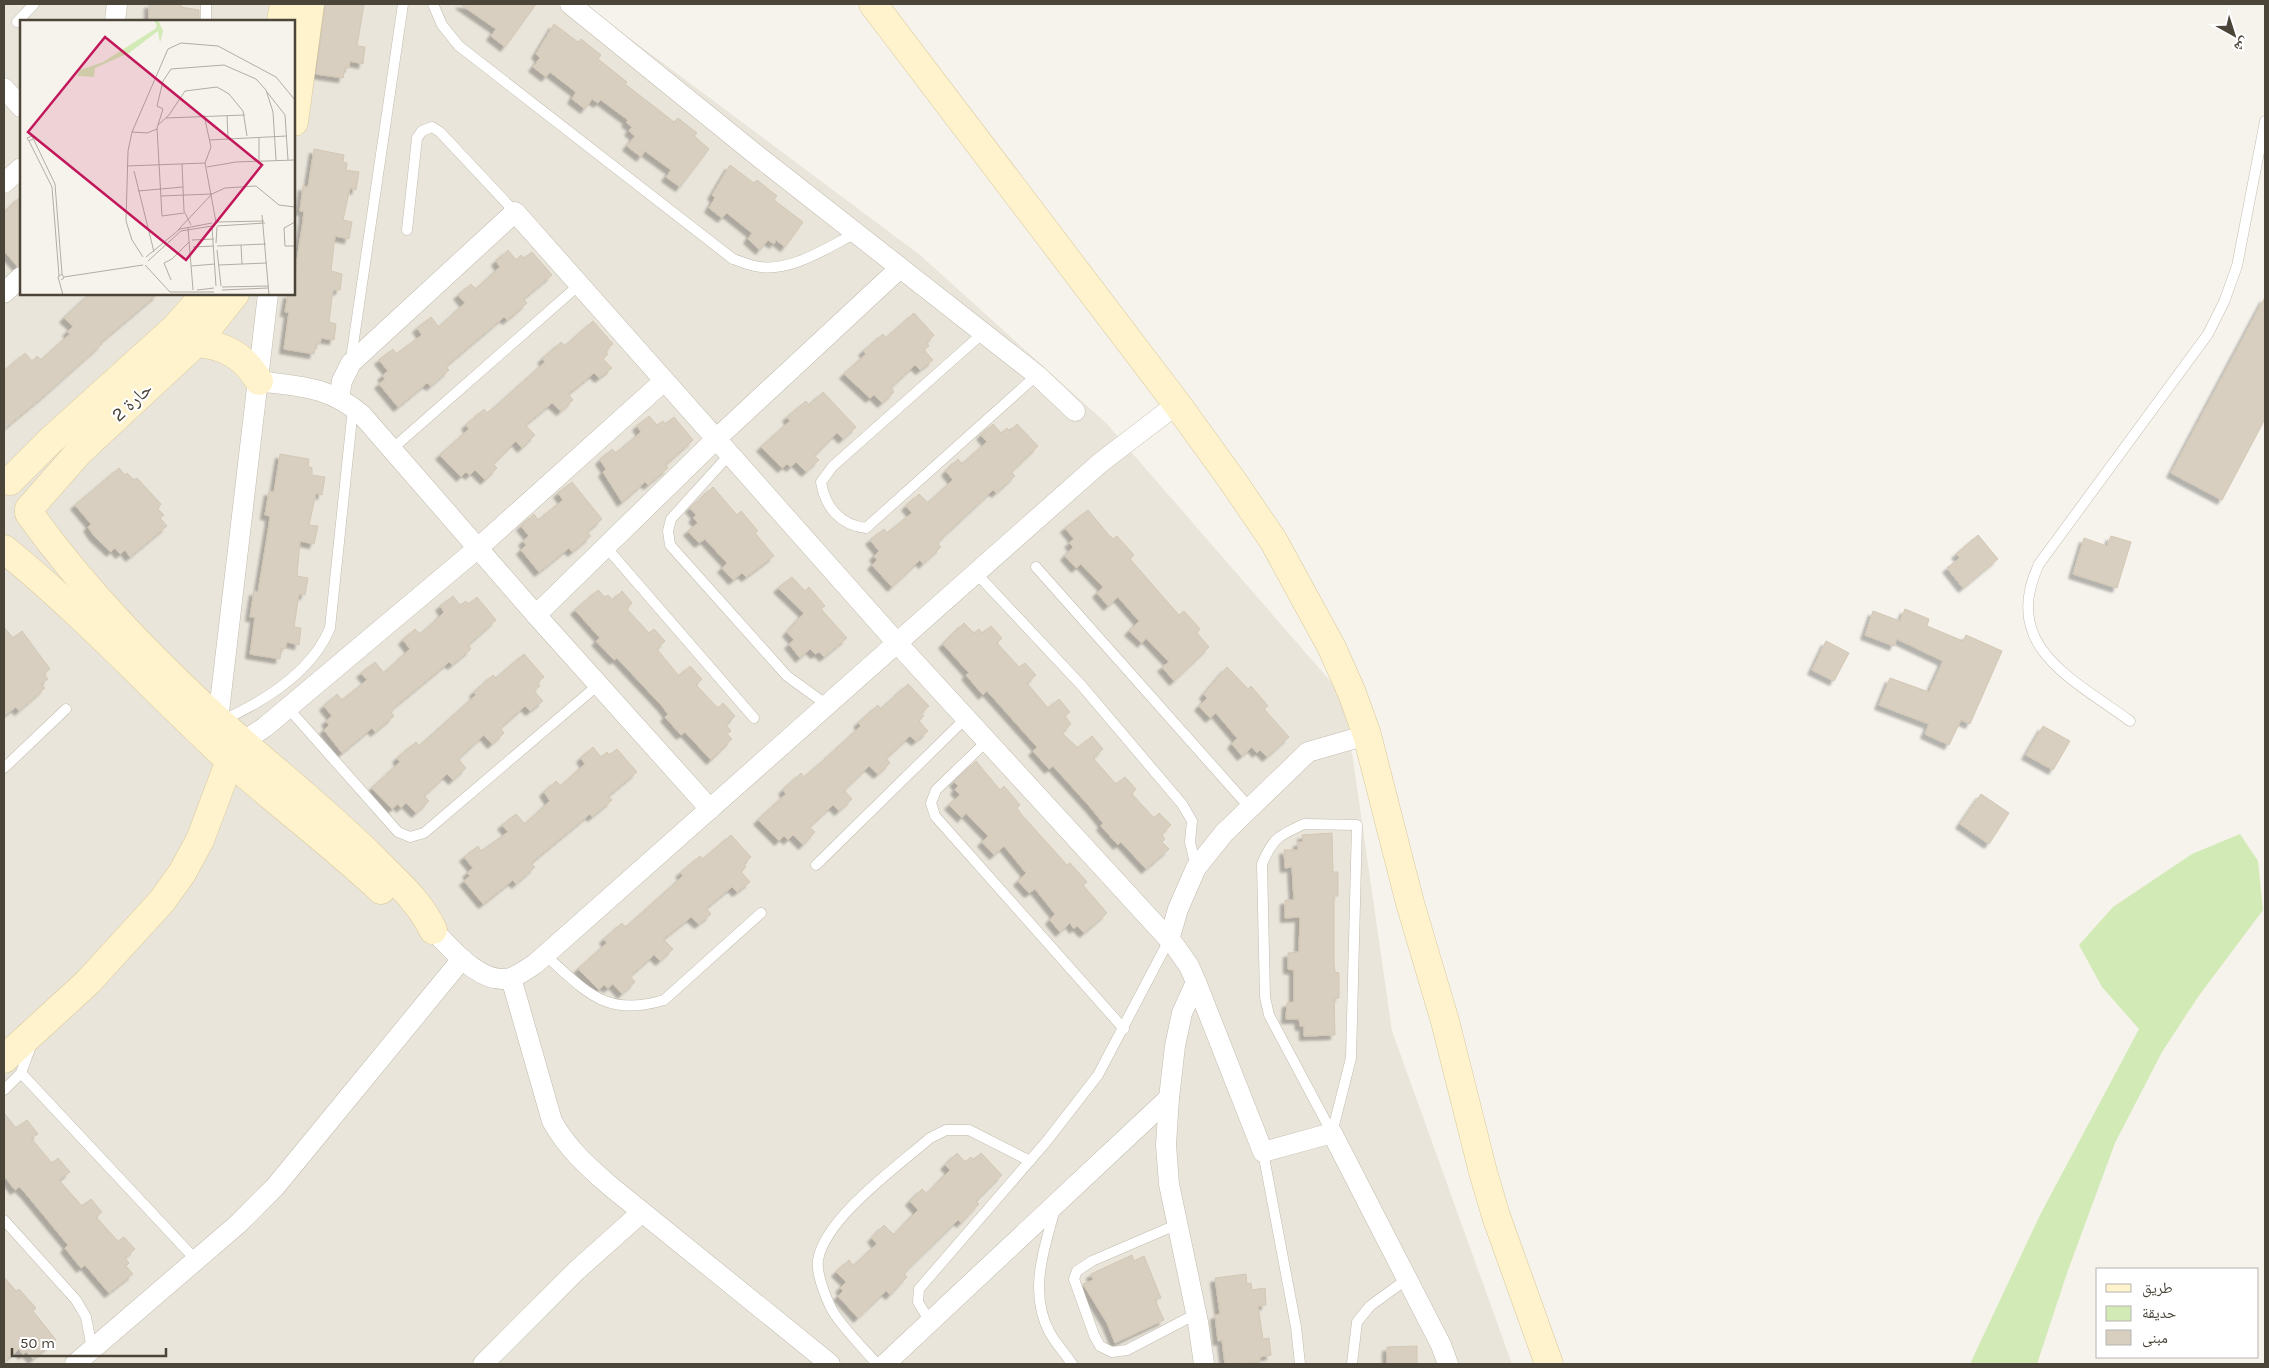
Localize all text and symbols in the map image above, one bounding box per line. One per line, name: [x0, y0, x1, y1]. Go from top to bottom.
north arrow: [2209, 10, 2259, 60]
inset map: [20, 20, 295, 295]
text: ش: [2231, 33, 2253, 56]
street label: حارة 2: [107, 378, 157, 426]
legend: [2096, 1268, 2259, 1358]
text: طريق: [2142, 1279, 2173, 1298]
text: حديقة: [2142, 1304, 2177, 1322]
scale bar: [12, 1326, 166, 1358]
text: مبنى: [2142, 1329, 2168, 1348]
text: 50 m: [20, 1334, 55, 1352]

